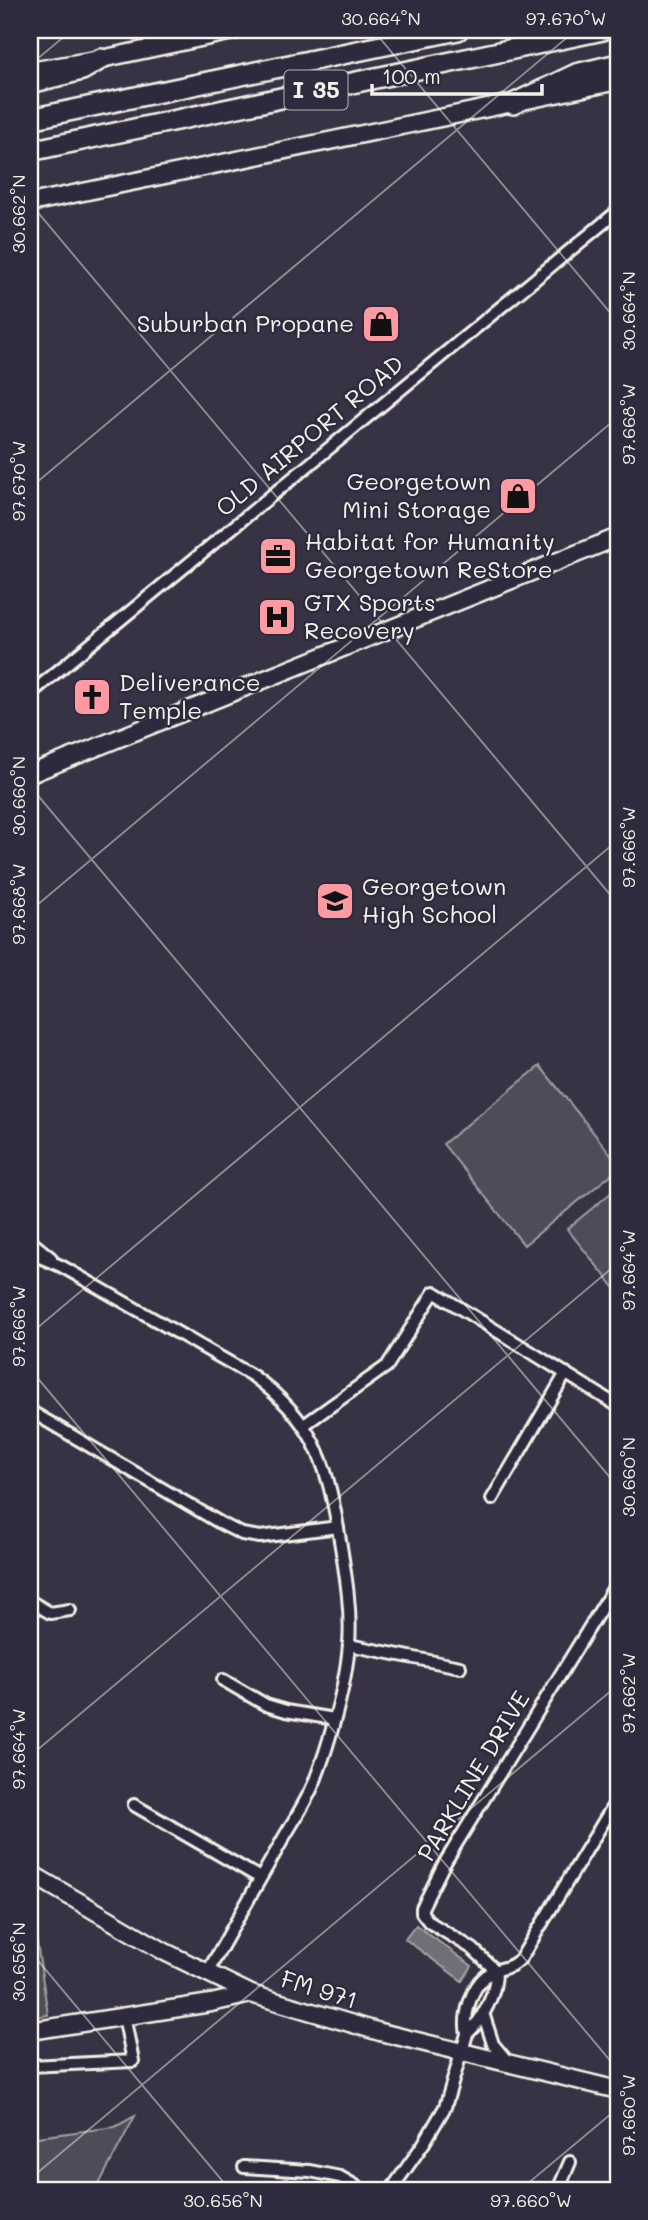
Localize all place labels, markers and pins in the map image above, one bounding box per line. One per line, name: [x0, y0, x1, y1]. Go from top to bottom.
shop icon: Suburban Propane: [360, 303, 402, 345]
place label: Suburban Propane: [137, 307, 354, 338]
place label: Georgetown Mini Storage: [342, 465, 491, 524]
shop icon: Georgetown Mini Storage: [497, 475, 539, 517]
place label: Habitat for Humanity Georgetown ReStore: [305, 525, 555, 584]
office icon: Habitat for Humanity Georgetown ReStore: [257, 535, 299, 577]
place label: GTX Sports Recovery: [304, 586, 436, 645]
hospital icon: GTX Sports Recovery: [256, 596, 298, 638]
place label: Deliverance Temple: [119, 666, 261, 725]
church icon: Deliverance Temple: [71, 676, 113, 718]
place label: Georgetown High School: [362, 870, 506, 929]
school or university icon: Georgetown High School: [314, 880, 356, 922]

